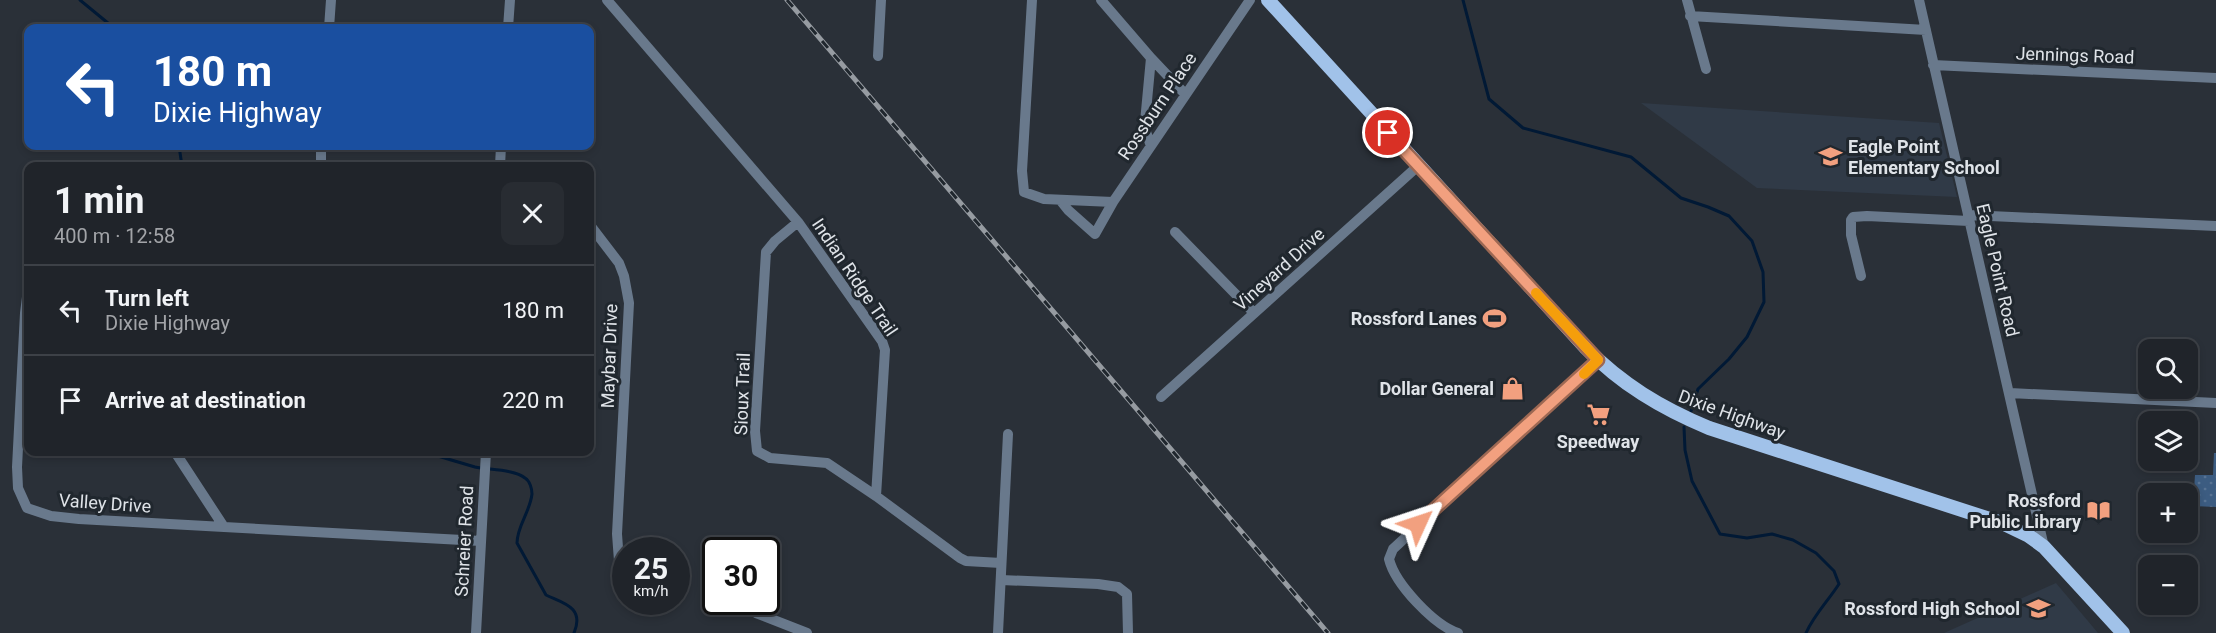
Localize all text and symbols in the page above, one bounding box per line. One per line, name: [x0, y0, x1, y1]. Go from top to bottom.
street label: Jennings Road: [2015, 42, 2135, 68]
text: 180 m: [153, 47, 272, 96]
icon: left: [54, 48, 132, 126]
street label: Rossburn Place: [1113, 48, 1201, 164]
text: Dixie Highway: [153, 97, 322, 129]
pin: [1362, 107, 1413, 158]
icon: arrive: [1371, 116, 1404, 149]
place label: Eagle Point Elementary School: [1848, 136, 2000, 178]
school or university icon: Eagle Point Elementary School: [1817, 143, 1843, 169]
text: 1 min: [54, 180, 145, 222]
button: close: [501, 182, 564, 245]
street label: Eagle Point Road: [1972, 201, 2024, 339]
street label: Indian Ridge Trail: [808, 214, 902, 340]
street label: Vineyard Drive: [1229, 223, 1329, 315]
text: 400 m · 12:58: [54, 224, 175, 248]
text: Turn left: [105, 286, 189, 311]
icon: left: [54, 294, 87, 327]
text: 180 m: [502, 298, 564, 323]
street label: Maybar Drive: [597, 303, 621, 409]
sports icon: Rossford Lanes: [1482, 305, 1508, 331]
place label: Rossford Lanes: [1351, 308, 1477, 329]
text: Dixie Highway: [105, 311, 230, 335]
map controls: [2138, 339, 2198, 615]
button: search: [2138, 339, 2198, 399]
street label: Sioux Trail: [730, 352, 754, 436]
shop icon: Dollar General: [1499, 375, 1525, 401]
place label: Dollar General: [1379, 378, 1494, 399]
icon: arrive: [54, 384, 87, 417]
street label: Dixie Highway: [1676, 385, 1789, 443]
text: Arrive at destination: [105, 388, 306, 413]
text: 220 m: [502, 388, 564, 413]
supermarket icon: Speedway: [1585, 402, 1611, 428]
button: layers: [2138, 411, 2198, 471]
place label: Speedway: [1557, 431, 1640, 452]
button: +: [2138, 483, 2198, 543]
street label: Schreier Road: [451, 485, 477, 597]
street label: Valley Drive: [58, 489, 152, 517]
place label: Rossford Public Library: [1969, 490, 2082, 532]
position arrow: [1386, 492, 1450, 556]
library icon: Rossford Public Library: [2086, 497, 2112, 523]
speed limit sign: 30: [702, 537, 780, 615]
text: 25: [634, 551, 668, 586]
button: −: [2138, 555, 2198, 615]
text: km/h: [633, 582, 669, 600]
school or university icon: Rossford High School: [2025, 595, 2051, 621]
place label: Rossford High School: [1844, 598, 2020, 619]

